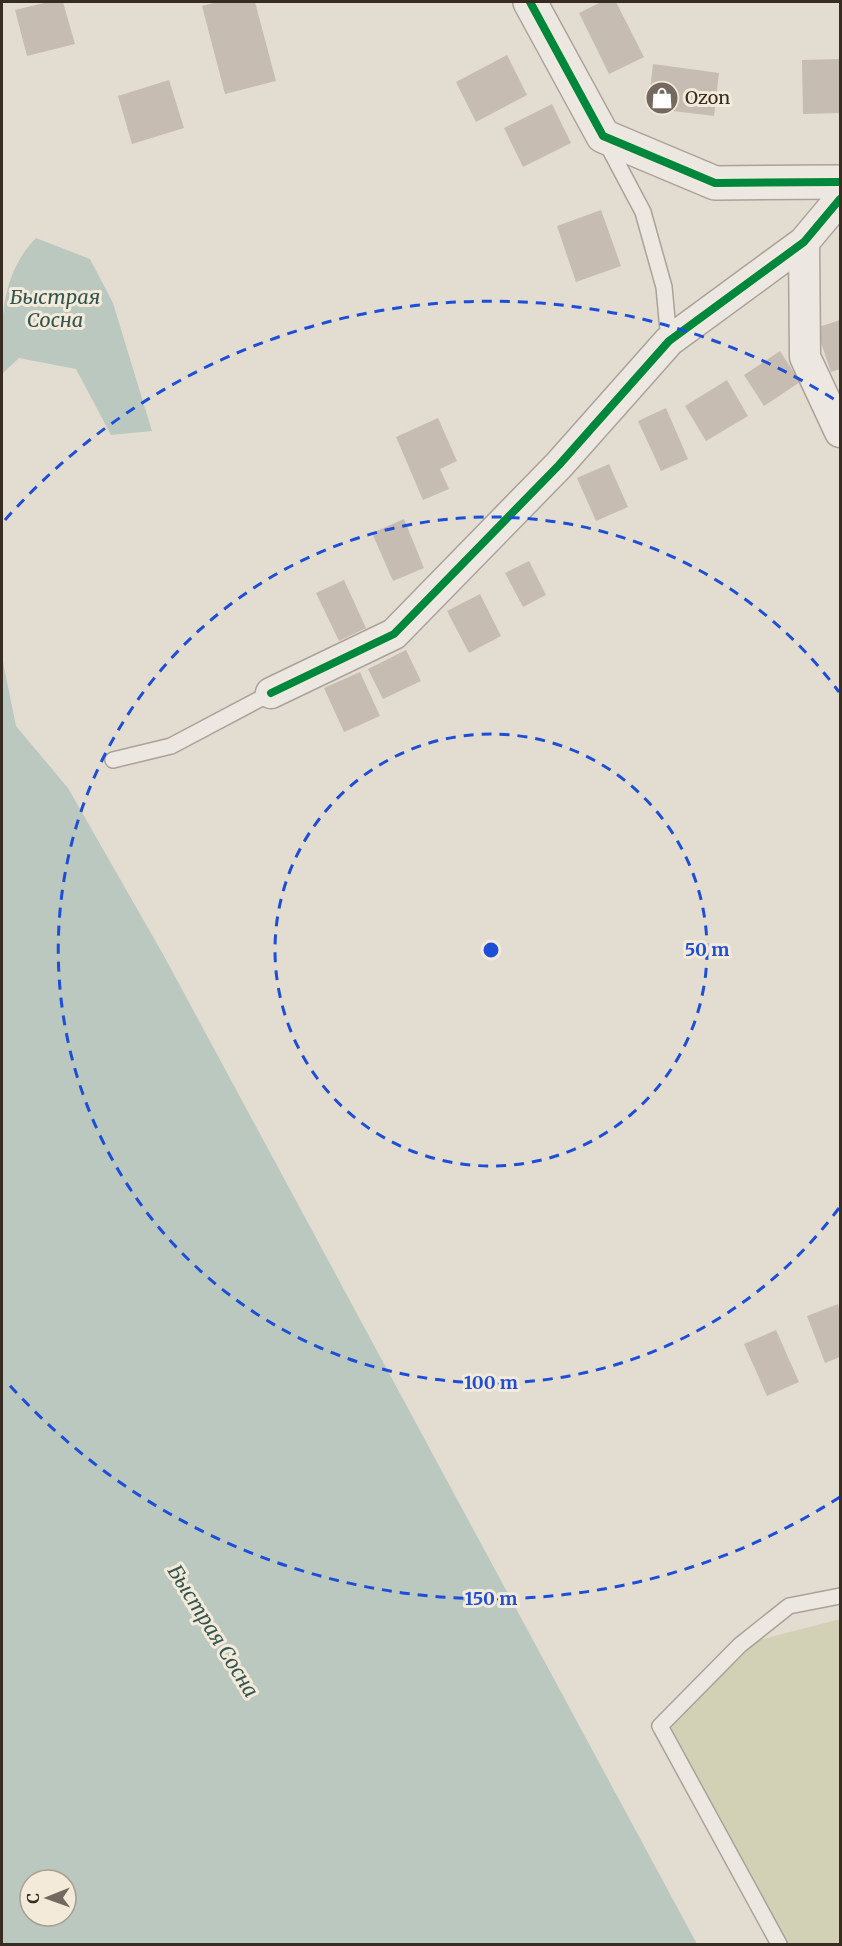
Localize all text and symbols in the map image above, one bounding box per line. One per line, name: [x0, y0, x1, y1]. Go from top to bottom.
shop icon: Ozon: [644, 80, 680, 116]
place label: Ozon: [685, 86, 730, 109]
water label: Быстрая Сосна: [10, 284, 100, 332]
text: 50 m: [685, 938, 729, 961]
centre of rings: [481, 940, 501, 960]
text: 100 m: [464, 1371, 518, 1394]
water label: Быстрая Сосна: [163, 1560, 264, 1702]
text: 150 m: [465, 1587, 517, 1610]
north arrow: [18, 1868, 78, 1928]
text: С: [23, 1893, 43, 1904]

